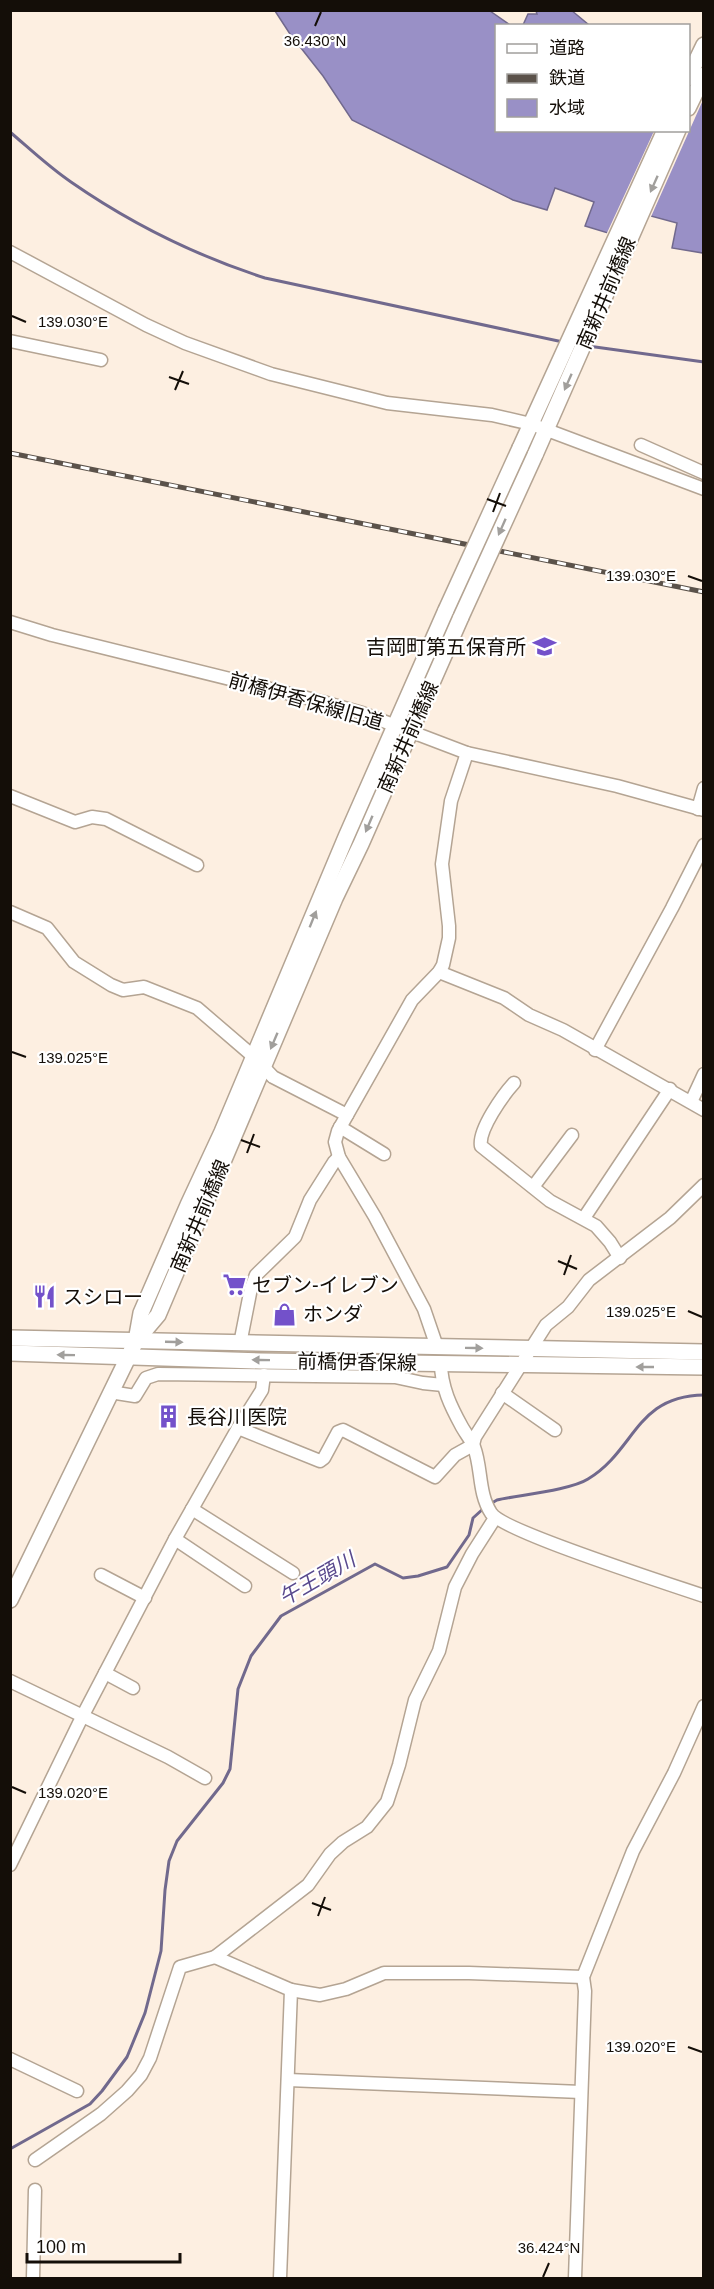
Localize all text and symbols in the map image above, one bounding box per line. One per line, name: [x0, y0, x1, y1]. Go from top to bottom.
legend: [495, 24, 690, 132]
text: 36.430°N: [284, 32, 346, 49]
text: 道路: [549, 38, 585, 58]
text: 鉄道: [549, 68, 585, 88]
text: 水域: [549, 98, 585, 118]
one-way arrow: [650, 175, 659, 192]
street label: 南新井前橋線: [572, 233, 640, 353]
text: 139.030°E: [38, 313, 108, 330]
one-way arrow: [563, 373, 572, 390]
one-way arrow: [497, 519, 506, 536]
text: 139.030°E: [606, 567, 676, 584]
school or university icon: 吉岡町第五保育所: [531, 634, 557, 660]
place label: 吉岡町第五保育所: [366, 636, 526, 658]
street label: 前橋伊香保線旧道: [226, 668, 386, 734]
street label: 南新井前橋線: [374, 678, 442, 796]
one-way arrow: [365, 816, 374, 833]
one-way arrow: [308, 910, 318, 928]
one-way arrow: [269, 1033, 279, 1051]
text: 139.025°E: [38, 1049, 108, 1066]
street label: 南新井前橋線: [166, 1156, 234, 1276]
supermarket icon: セブン-イレブン: [221, 1272, 247, 1298]
place label: セブン-イレブン: [252, 1274, 399, 1296]
restaurant icon: スシロー: [32, 1284, 58, 1310]
place label: スシロー: [63, 1286, 143, 1308]
shop icon: ホンダ: [272, 1301, 298, 1327]
place label: ホンダ: [303, 1303, 363, 1325]
text: 139.025°E: [606, 1303, 676, 1320]
one-way arrow: [164, 1337, 183, 1346]
one-way arrow: [464, 1343, 483, 1352]
one-way arrow: [57, 1350, 76, 1359]
street label: 前橋伊香保線: [297, 1350, 417, 1374]
one-way arrow: [252, 1356, 271, 1365]
one-way arrow: [636, 1362, 655, 1372]
building icon: 長谷川医院: [156, 1404, 182, 1430]
place label: 長谷川医院: [187, 1406, 287, 1428]
water label: 午王頭川: [275, 1547, 361, 1610]
text: 139.020°E: [38, 1784, 108, 1801]
text: 139.020°E: [606, 2038, 676, 2055]
scale bar: [27, 2226, 180, 2264]
text: 100 m: [36, 2237, 86, 2257]
text: 36.424°N: [518, 2239, 580, 2256]

